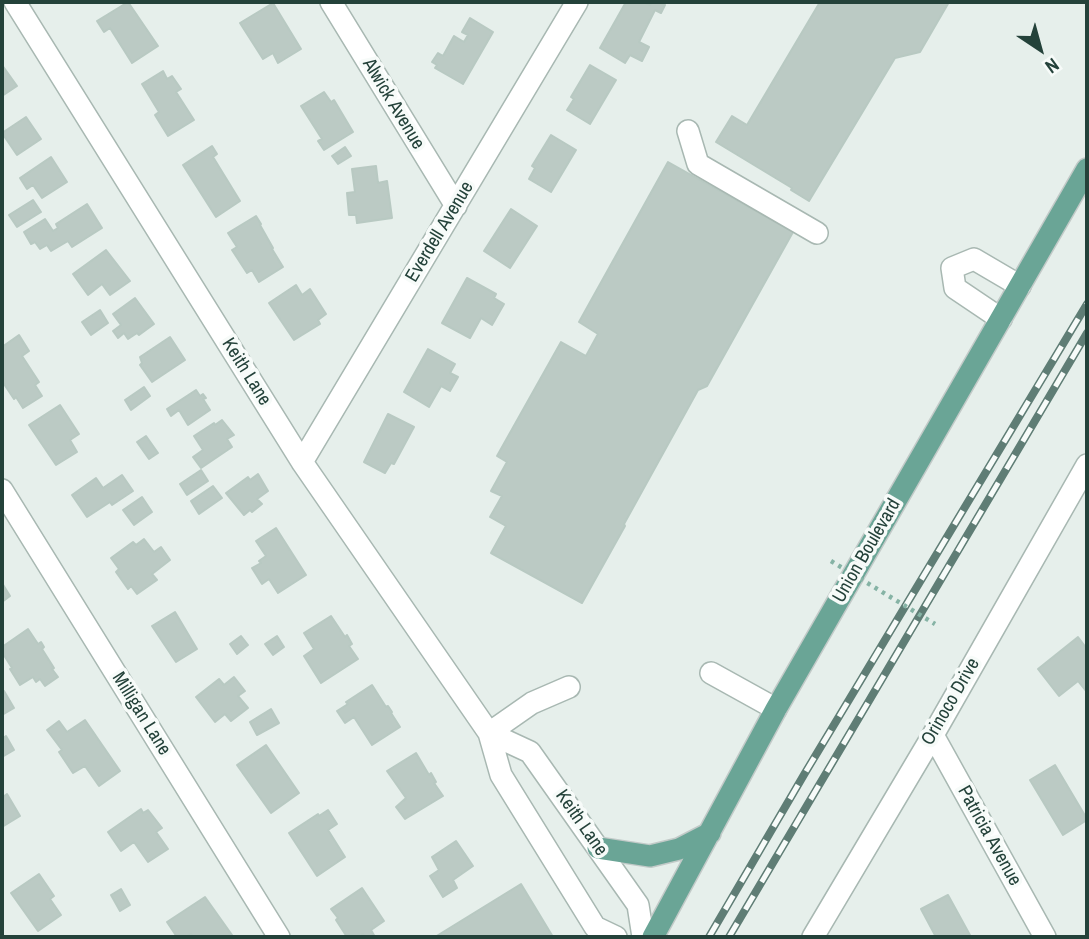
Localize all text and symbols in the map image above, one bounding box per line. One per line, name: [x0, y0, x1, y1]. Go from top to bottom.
north arrow: [1005, 14, 1075, 84]
text: N: [1040, 52, 1065, 80]
street label: Alwick Avenue: [357, 54, 429, 154]
street label: Everdell Avenue: [401, 178, 479, 286]
street label: Keith Lane: [216, 334, 276, 410]
street label: Union Boulevard: [828, 495, 906, 607]
street label: Orinoco Drive: [917, 654, 985, 750]
street label: Milligan Lane: [107, 668, 175, 760]
street label: Patricia Avenue: [952, 782, 1026, 890]
street label: Keith Lane: [550, 786, 612, 860]

